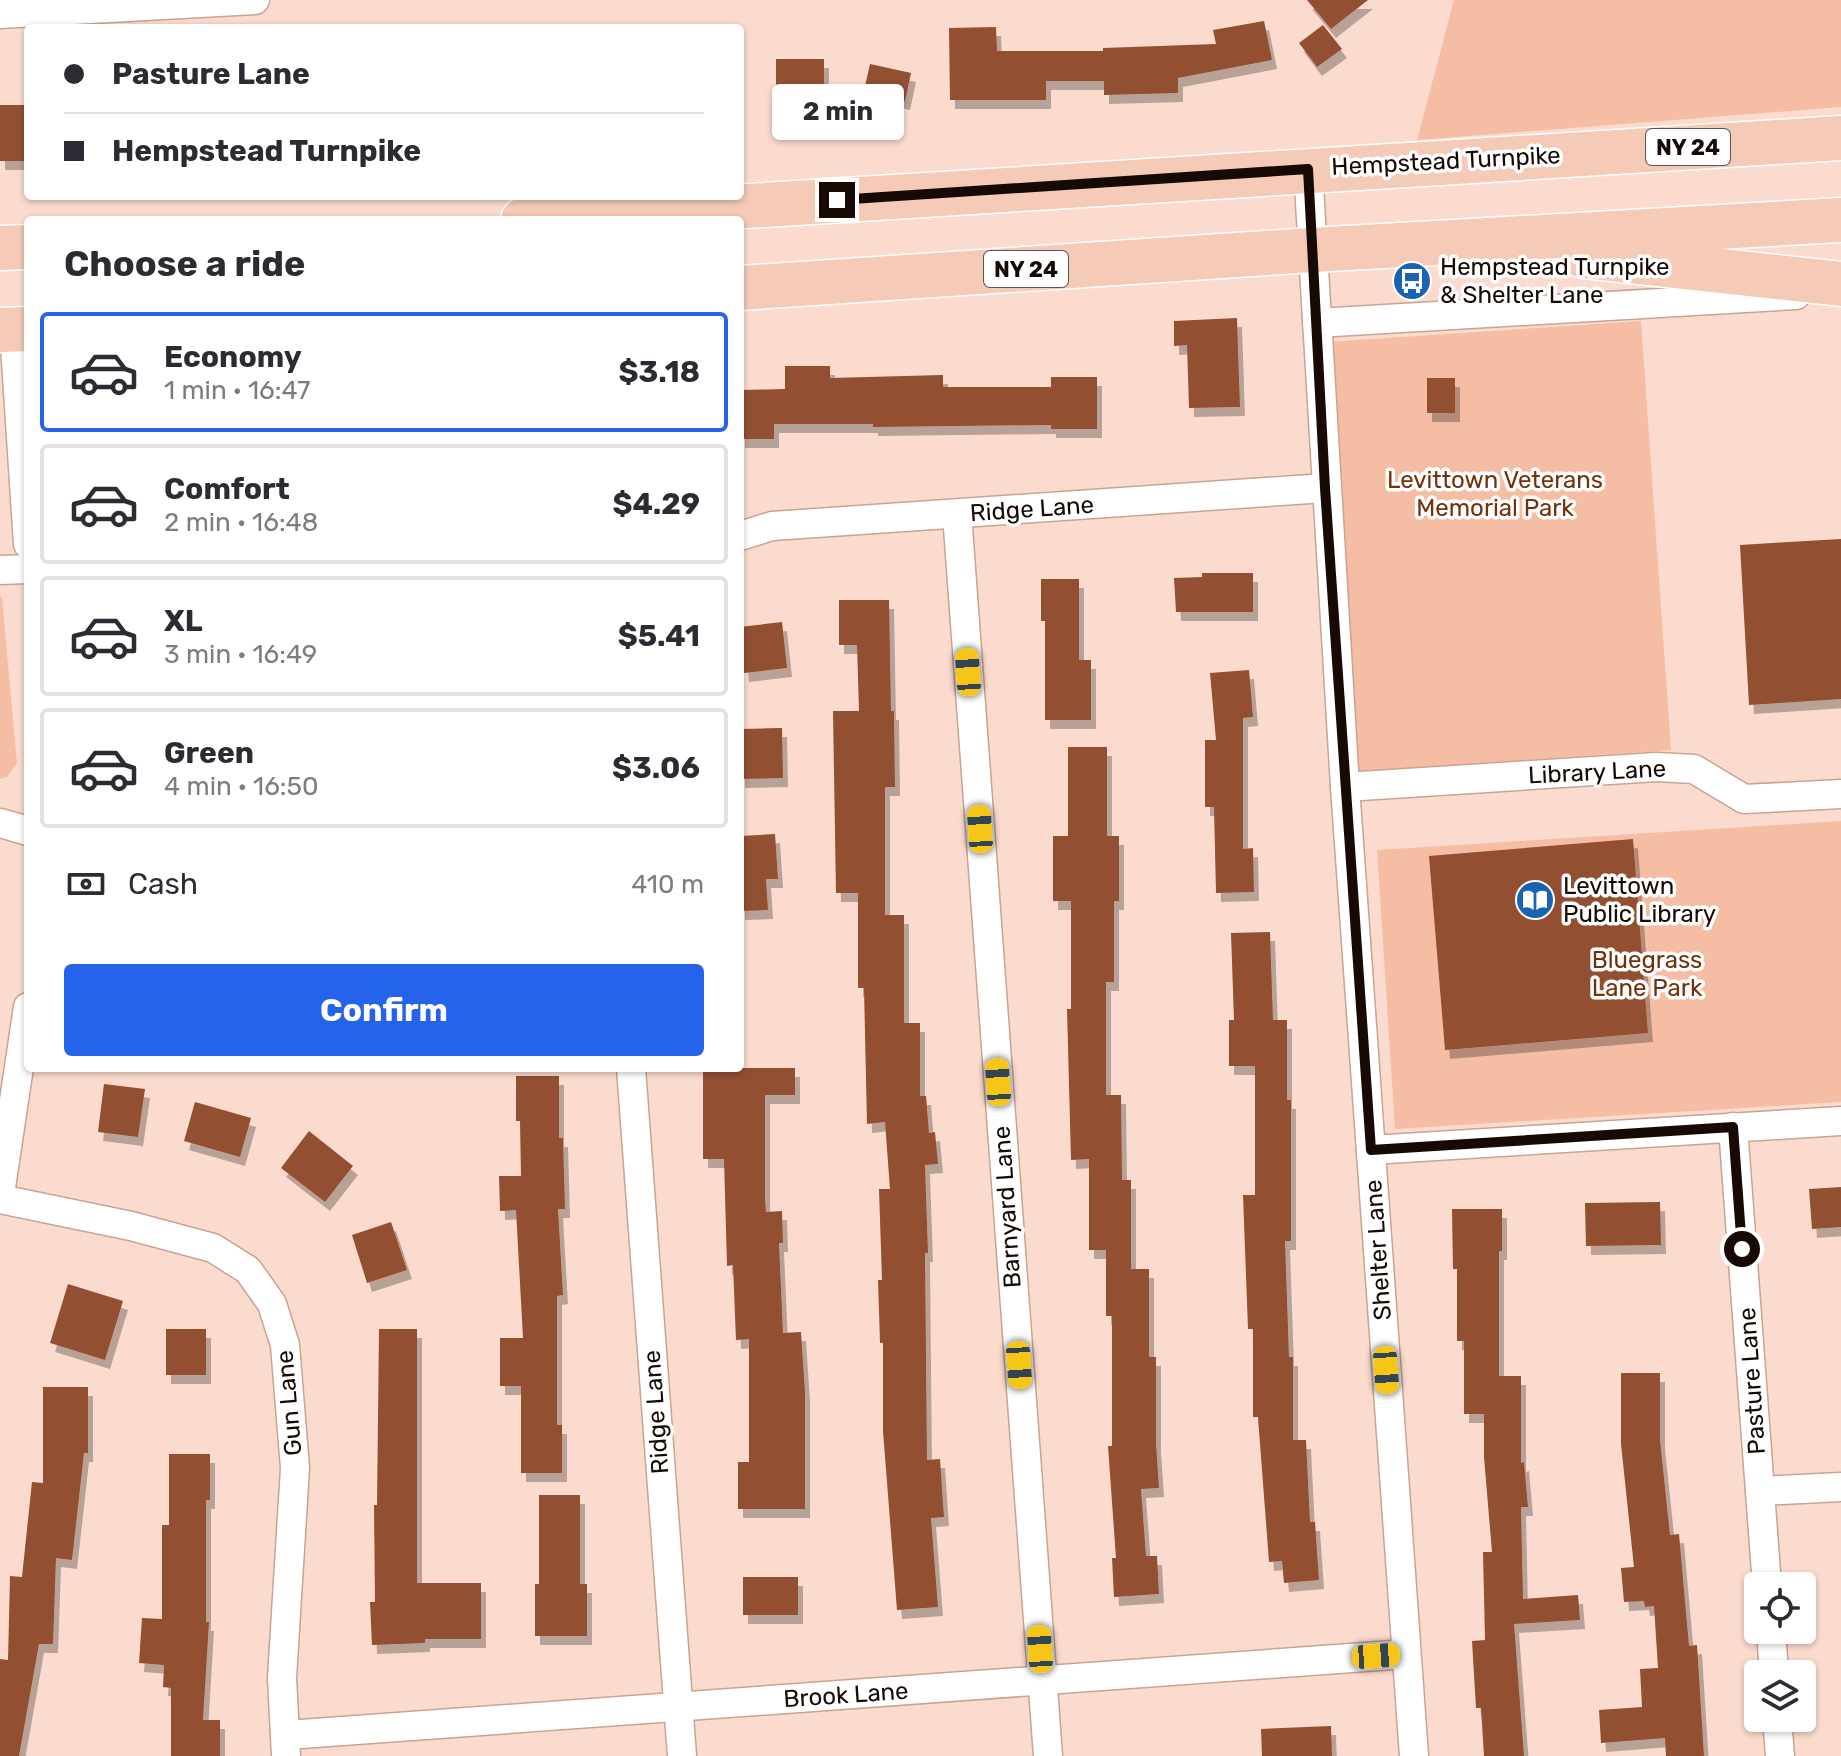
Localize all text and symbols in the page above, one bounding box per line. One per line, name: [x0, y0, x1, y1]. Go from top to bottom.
text: Pasture Lane: [112, 56, 310, 92]
callout: 2 min: [771, 84, 903, 140]
text: 2 min: [803, 96, 873, 127]
road number: NY 24: [1646, 129, 1730, 165]
text: Hempstead Turnpike: [112, 133, 421, 169]
street label: Hempstead Turnpike: [1331, 141, 1561, 181]
route end: [819, 182, 855, 218]
text: Choose a ride: [64, 242, 305, 285]
road number: NY 24: [984, 251, 1068, 287]
place label: Hempstead Turnpike & Shelter Lane: [1440, 253, 1670, 309]
bus stop icon: Hempstead Turnpike & Shelter Lane: [1391, 260, 1433, 302]
icon: car: [68, 336, 140, 408]
text: Economy: [164, 339, 302, 375]
text: $3.18: [618, 354, 700, 390]
text: 1 min · 16:47: [164, 375, 310, 406]
park label: Levittown Veterans Memorial Park: [1387, 466, 1603, 522]
icon: car: [68, 468, 140, 540]
text: Comfort: [164, 471, 290, 507]
text: $4.29: [612, 486, 700, 522]
street label: Ridge Lane: [969, 491, 1095, 527]
text: 2 min · 16:48: [164, 507, 318, 538]
icon: car: [68, 600, 140, 672]
text: XL: [164, 603, 203, 639]
text: $5.41: [618, 618, 700, 654]
text: 3 min · 16:49: [164, 639, 317, 670]
car: [954, 647, 982, 697]
icon: car: [68, 732, 140, 804]
text: Green: [164, 735, 254, 771]
text: $3.06: [612, 750, 700, 786]
street label: Library Lane: [1527, 754, 1667, 790]
text: 4 min · 16:50: [164, 771, 318, 802]
car: [966, 804, 994, 854]
icon: cash: [64, 862, 108, 906]
text: Cash: [128, 866, 198, 902]
text: 410 m: [631, 869, 704, 900]
place label: Levittown Public Library: [1563, 872, 1716, 928]
library icon: Levittown Public Library: [1514, 879, 1556, 921]
park label: Bluegrass Lane Park: [1592, 946, 1703, 1002]
button: Confirm: [64, 964, 704, 1056]
car: [984, 1057, 1012, 1107]
street label: Barnyard Lane: [987, 1125, 1027, 1289]
street label: Shelter Lane: [1359, 1179, 1397, 1321]
route start: [1724, 1231, 1760, 1267]
street label: Pasture Lane: [1733, 1306, 1771, 1456]
car: [1005, 1340, 1033, 1390]
car: [1372, 1345, 1400, 1395]
street label: Gun Lane: [270, 1349, 308, 1457]
street label: Ridge Lane: [638, 1349, 674, 1475]
map controls: [1744, 1572, 1816, 1732]
button: locate: [1744, 1572, 1816, 1644]
car: [1026, 1624, 1054, 1674]
car: [1351, 1642, 1401, 1670]
button: layers: [1744, 1660, 1816, 1732]
street label: Brook Lane: [783, 1677, 909, 1713]

